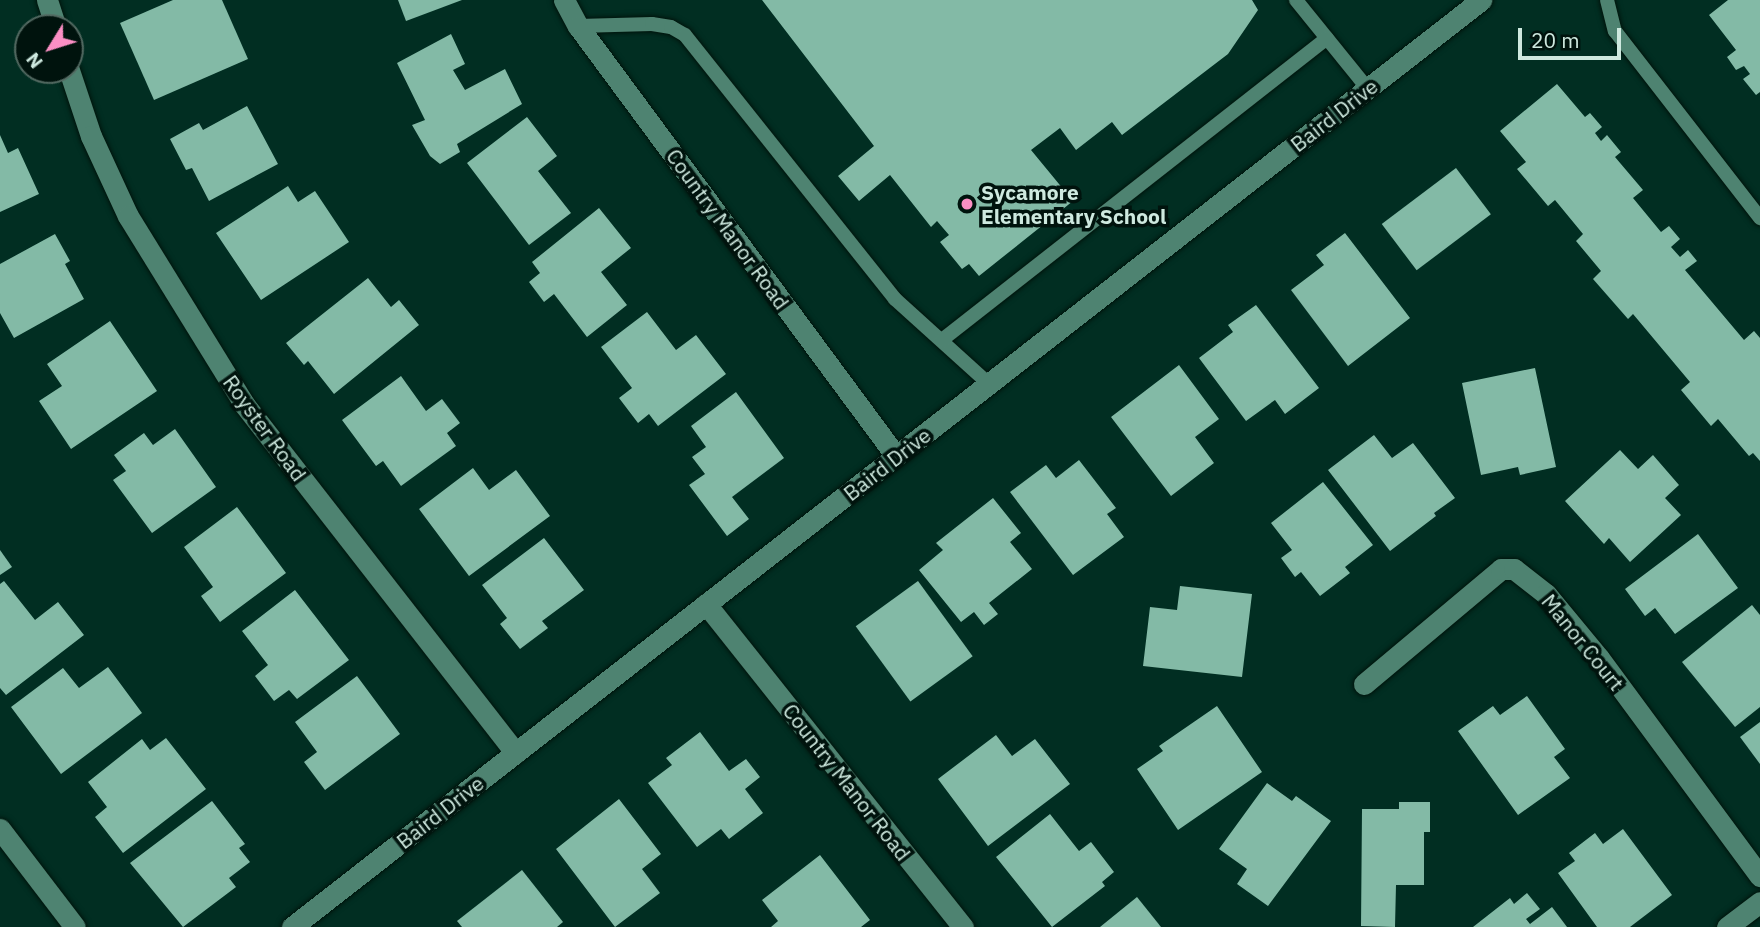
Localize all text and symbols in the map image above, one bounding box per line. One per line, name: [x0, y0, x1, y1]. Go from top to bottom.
north arrow: [14, 14, 84, 84]
scale bar: [1522, 14, 1625, 58]
text: 20 m: [1531, 26, 1580, 54]
text: N: [20, 48, 48, 74]
street label: Baird Drive: [1285, 73, 1383, 157]
street label: Country Manor Road: [661, 144, 795, 314]
place label: Sycamore Elementary School: [981, 179, 1166, 229]
marker: Sycamore Elementary School: [959, 196, 975, 212]
street label: Royster Road: [218, 370, 312, 486]
street label: Baird Drive: [838, 422, 936, 506]
street label: Manor Court: [1537, 589, 1629, 695]
street label: Country Manor Road: [778, 698, 916, 866]
street label: Baird Drive: [391, 770, 489, 854]

